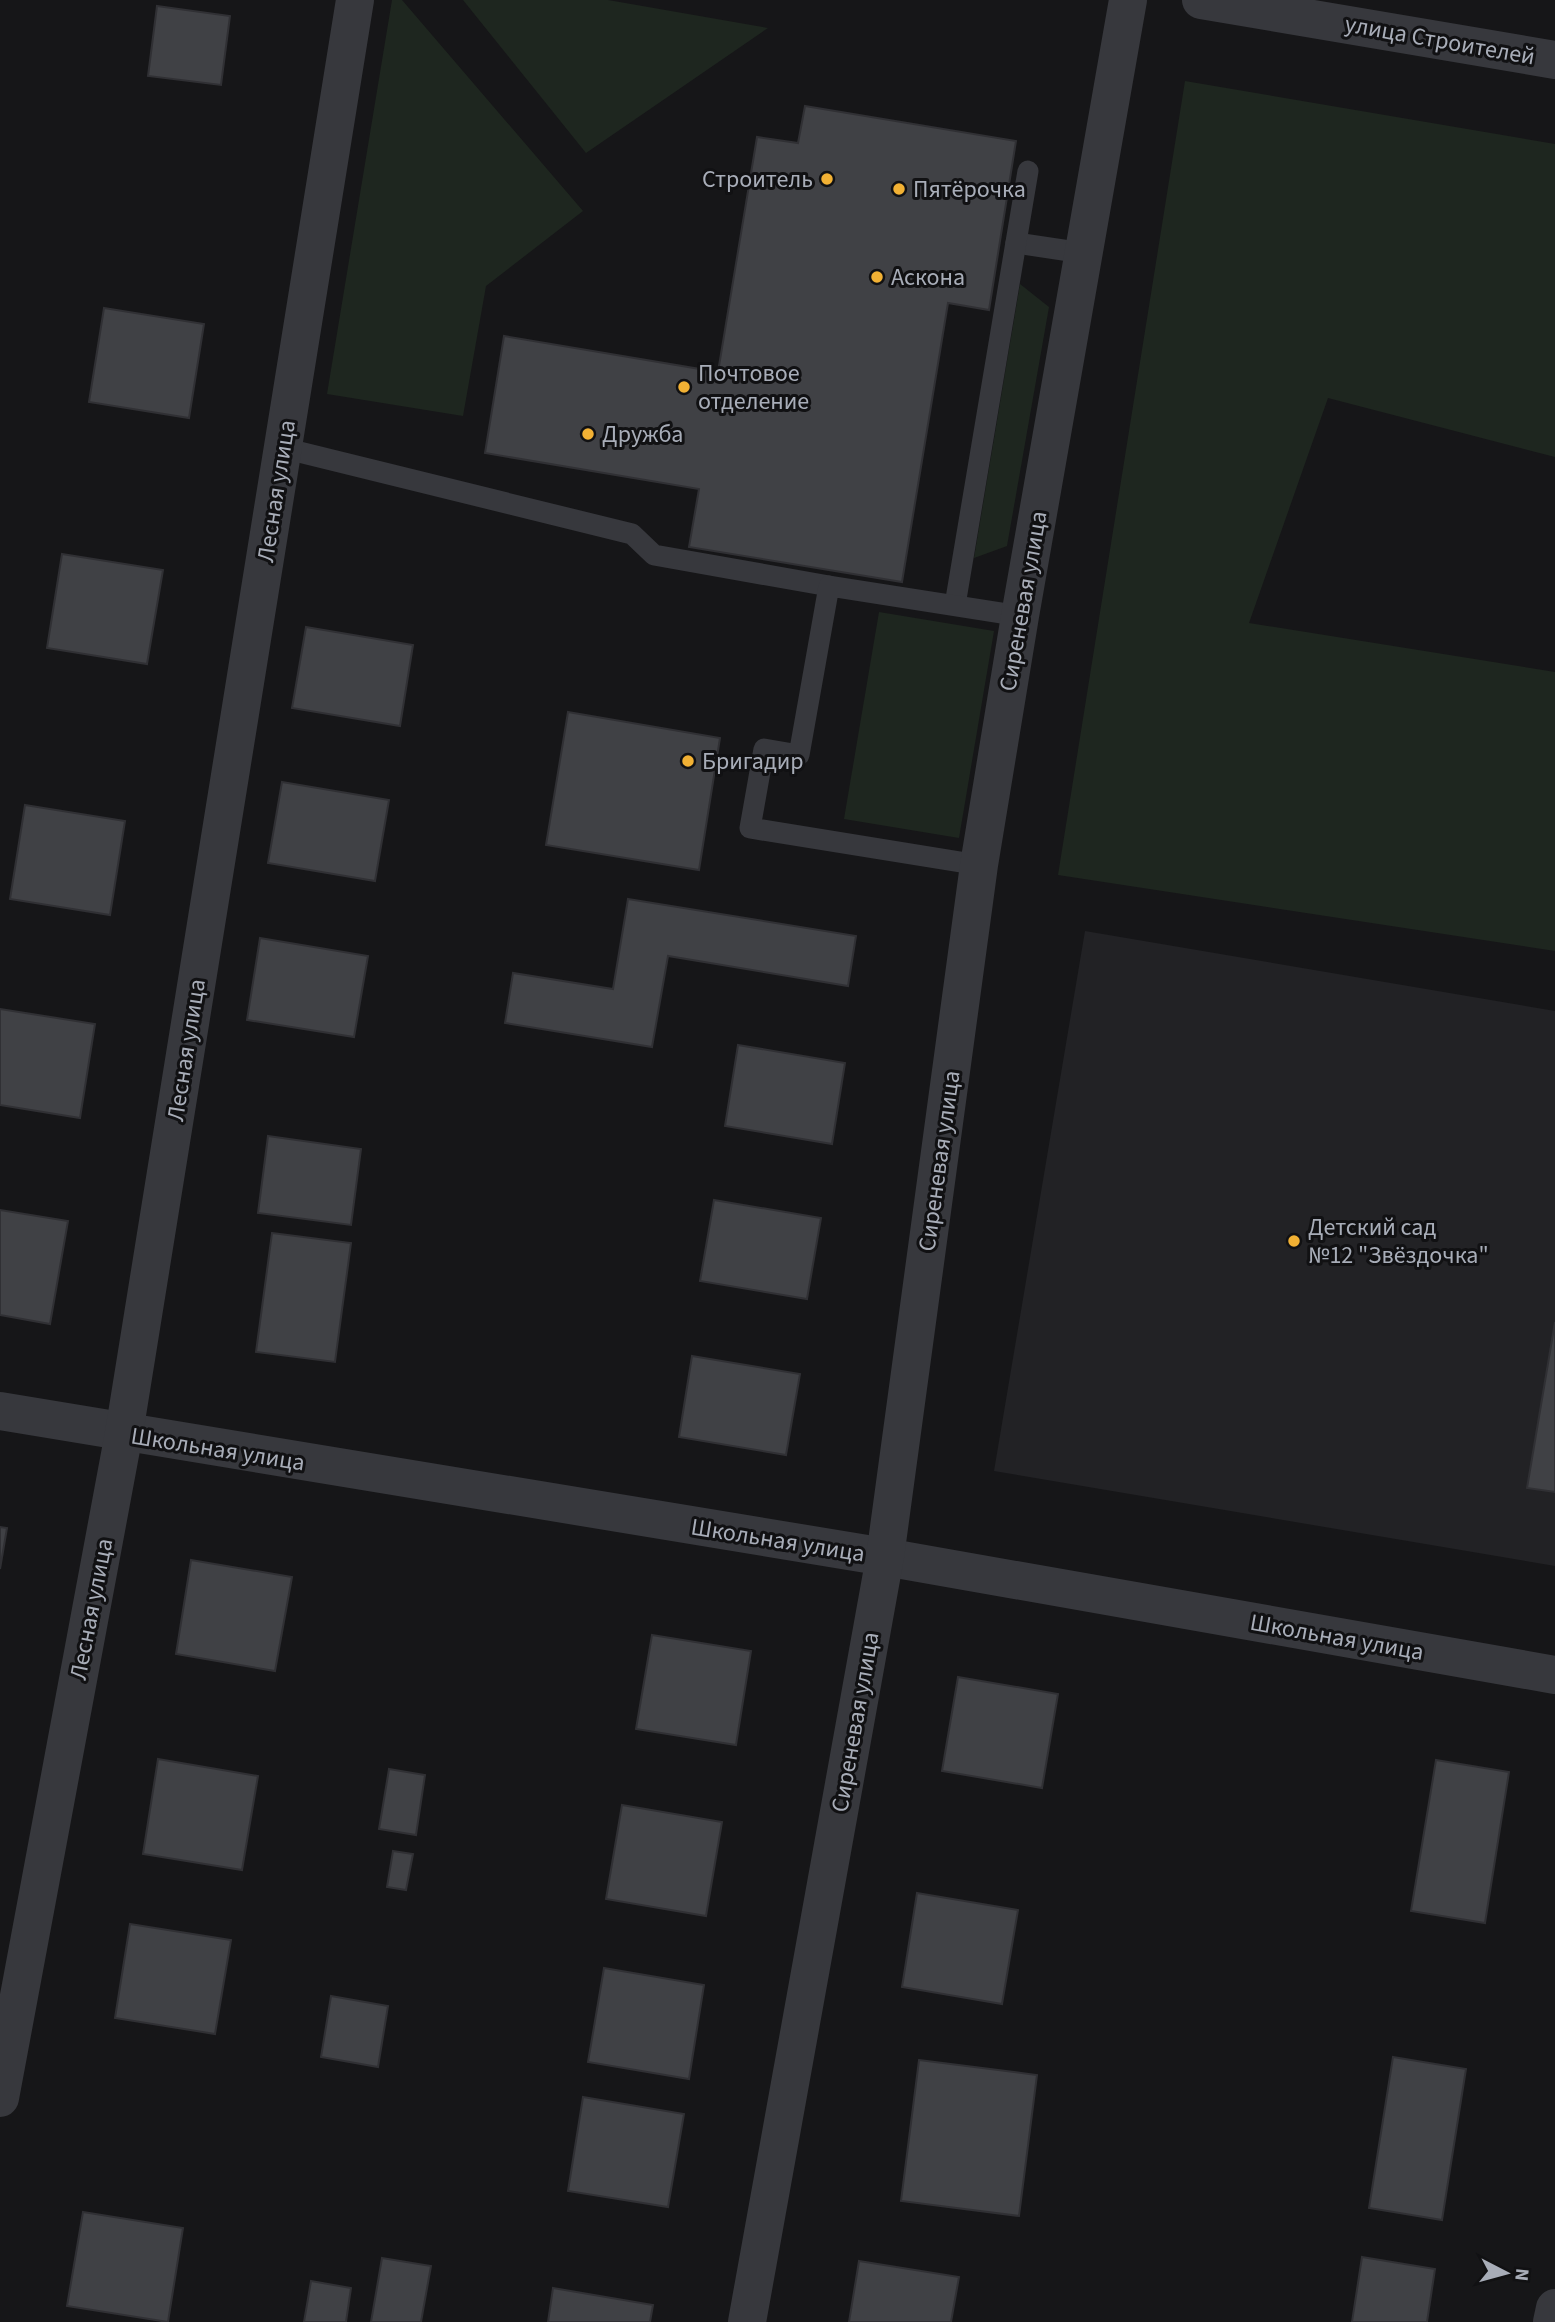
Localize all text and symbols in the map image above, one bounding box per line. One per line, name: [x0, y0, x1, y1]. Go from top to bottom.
street label: улица Строителей: [1342, 7, 1538, 74]
place label: Строитель: [702, 162, 813, 197]
marker: Строитель: [819, 171, 835, 187]
place label: Пятёрочка: [913, 172, 1026, 207]
marker: Пятёрочка: [891, 181, 907, 197]
place label: Аскона: [891, 260, 965, 295]
marker: Аскона: [869, 269, 885, 285]
place label: Почтовое отделение: [698, 356, 809, 419]
marker: Почтовое отделение: [676, 379, 692, 395]
street label: Лесная улица: [248, 417, 305, 565]
place label: Дружба: [602, 417, 683, 452]
marker: Дружба: [580, 426, 596, 442]
street label: Сиреневая улица: [990, 508, 1057, 694]
place label: Бригадир: [702, 744, 804, 779]
marker: Бригадир: [680, 753, 696, 769]
street label: Лесная улица: [158, 976, 215, 1124]
street label: Сиреневая улица: [909, 1068, 970, 1254]
place label: Детский сад №12 "Звёздочка": [1308, 1210, 1489, 1273]
marker: Детский сад №12 "Звёздочка": [1286, 1233, 1302, 1249]
street label: Школьная улица: [128, 1418, 307, 1481]
street label: Школьная улица: [688, 1509, 867, 1572]
street label: Лесная улица: [61, 1535, 122, 1683]
street label: Школьная улица: [1247, 1605, 1426, 1670]
street label: Сиреневая улица: [822, 1629, 889, 1815]
north arrow: [1471, 2238, 1541, 2308]
text: N: [1507, 2267, 1536, 2282]

